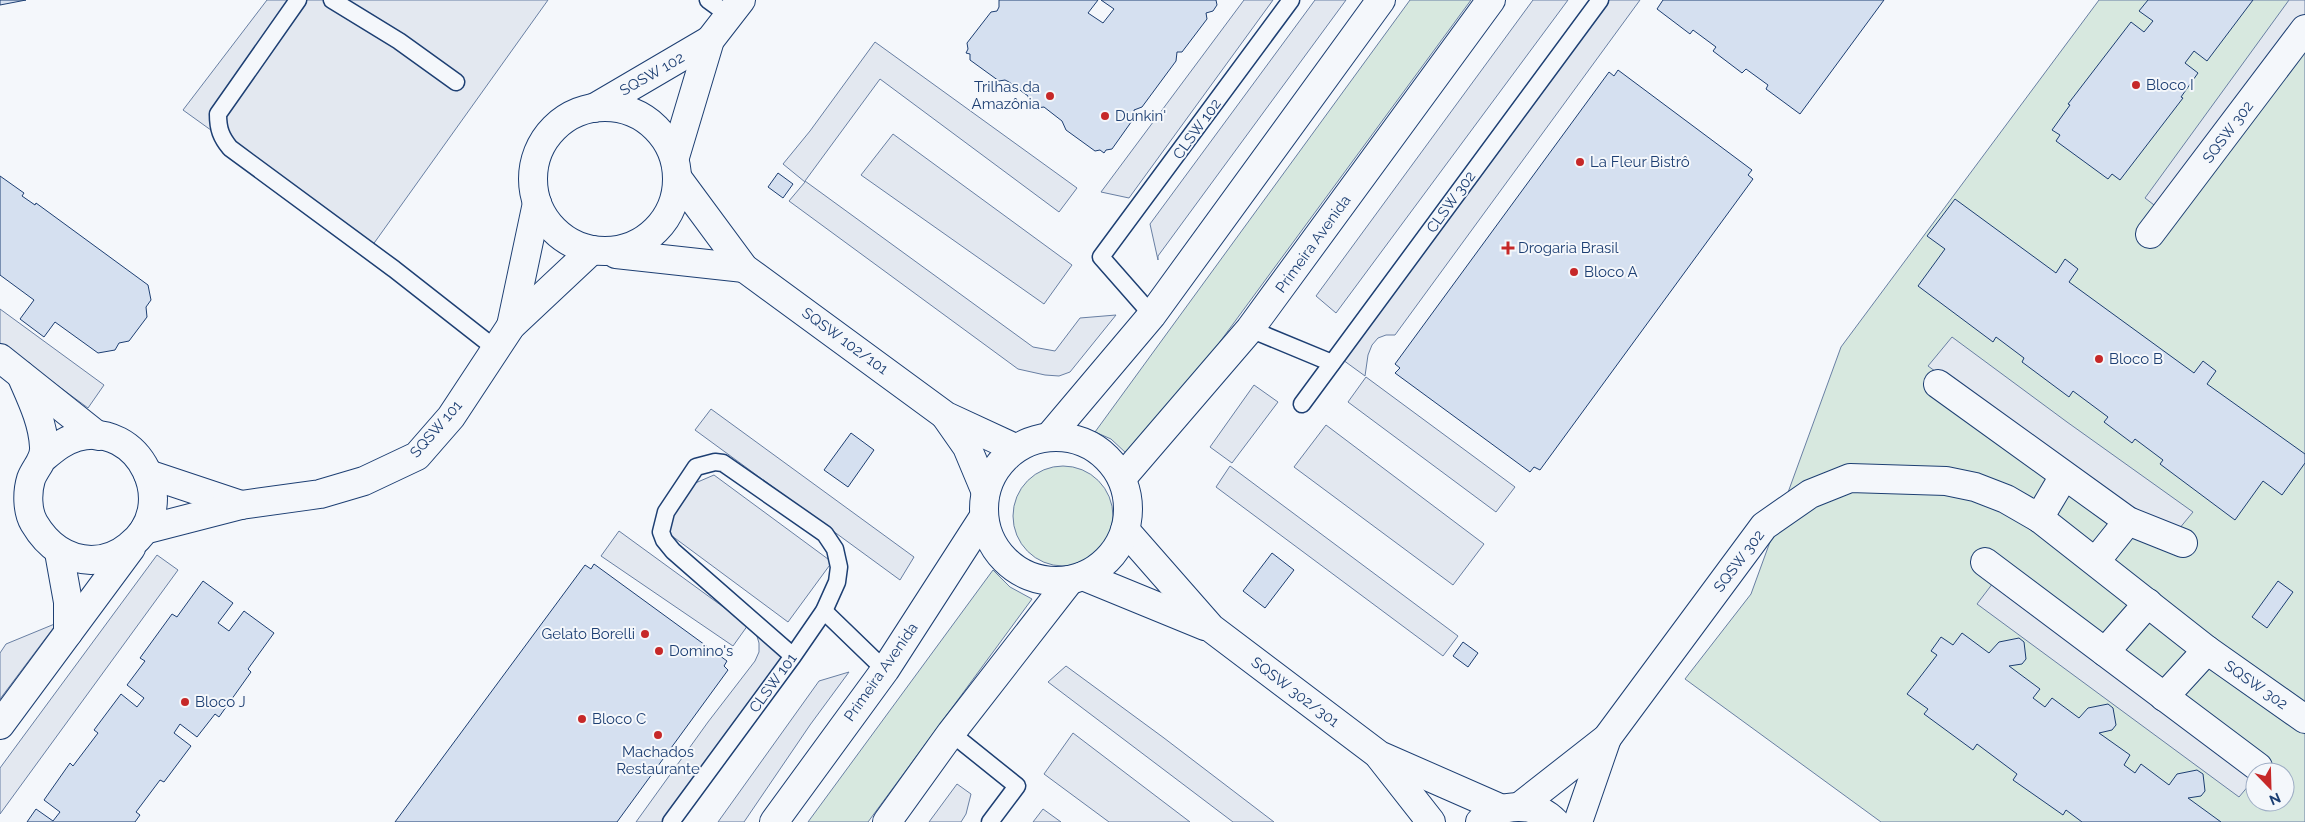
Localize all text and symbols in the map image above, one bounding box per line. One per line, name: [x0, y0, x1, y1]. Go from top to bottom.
street label: SQSW 102: [616, 48, 688, 100]
place label: Bloco I: [2146, 76, 2194, 94]
place label: Trilhas da Amazônia: [972, 78, 1040, 113]
marker: Bloco I: [2130, 79, 2142, 91]
marker: Trilhas da Amazônia: [1044, 90, 1056, 102]
street label: CLSW 102: [1169, 95, 1225, 163]
street label: SQSW 302: [2199, 97, 2257, 167]
place label: Dunkin': [1115, 107, 1166, 125]
marker: Dunkin': [1099, 110, 1111, 122]
place label: La Fleur Bistrô: [1590, 153, 1690, 171]
marker: La Fleur Bistrô: [1574, 156, 1586, 168]
street label: CLSW 302: [1423, 167, 1480, 236]
street label: Primeira Avenida: [1272, 192, 1354, 296]
place label: Drogaria Brasil: [1518, 239, 1620, 257]
marker: Drogaria Brasil: [1502, 242, 1514, 254]
place label: Bloco A: [1584, 263, 1638, 281]
marker: Bloco A: [1568, 266, 1580, 278]
street label: SQSW 102/101: [798, 304, 892, 379]
place label: Bloco B: [2109, 350, 2163, 368]
marker: Bloco B: [2093, 353, 2105, 365]
street label: SQSW 101: [406, 396, 466, 461]
street label: SQSW 302: [1710, 526, 1768, 596]
street label: Primeira Avenida: [840, 619, 922, 725]
place label: Gelato Borelli: [541, 625, 635, 643]
marker: Gelato Borelli: [639, 628, 651, 640]
place label: Domino's: [669, 642, 733, 660]
marker: Domino's: [653, 645, 665, 657]
street label: CLSW 101: [745, 649, 801, 716]
street label: SQSW 302/301: [1247, 653, 1343, 731]
street label: SQSW 302: [2221, 657, 2291, 713]
place label: Bloco J: [195, 693, 246, 711]
marker: Bloco J: [179, 696, 191, 708]
place label: Bloco C: [592, 710, 646, 728]
marker: Bloco C: [576, 713, 588, 725]
marker: Machados Restaurante: [652, 729, 664, 741]
place label: Machados Restaurante: [616, 743, 700, 778]
north arrow: [2245, 762, 2295, 812]
text: N: [2267, 790, 2283, 808]

